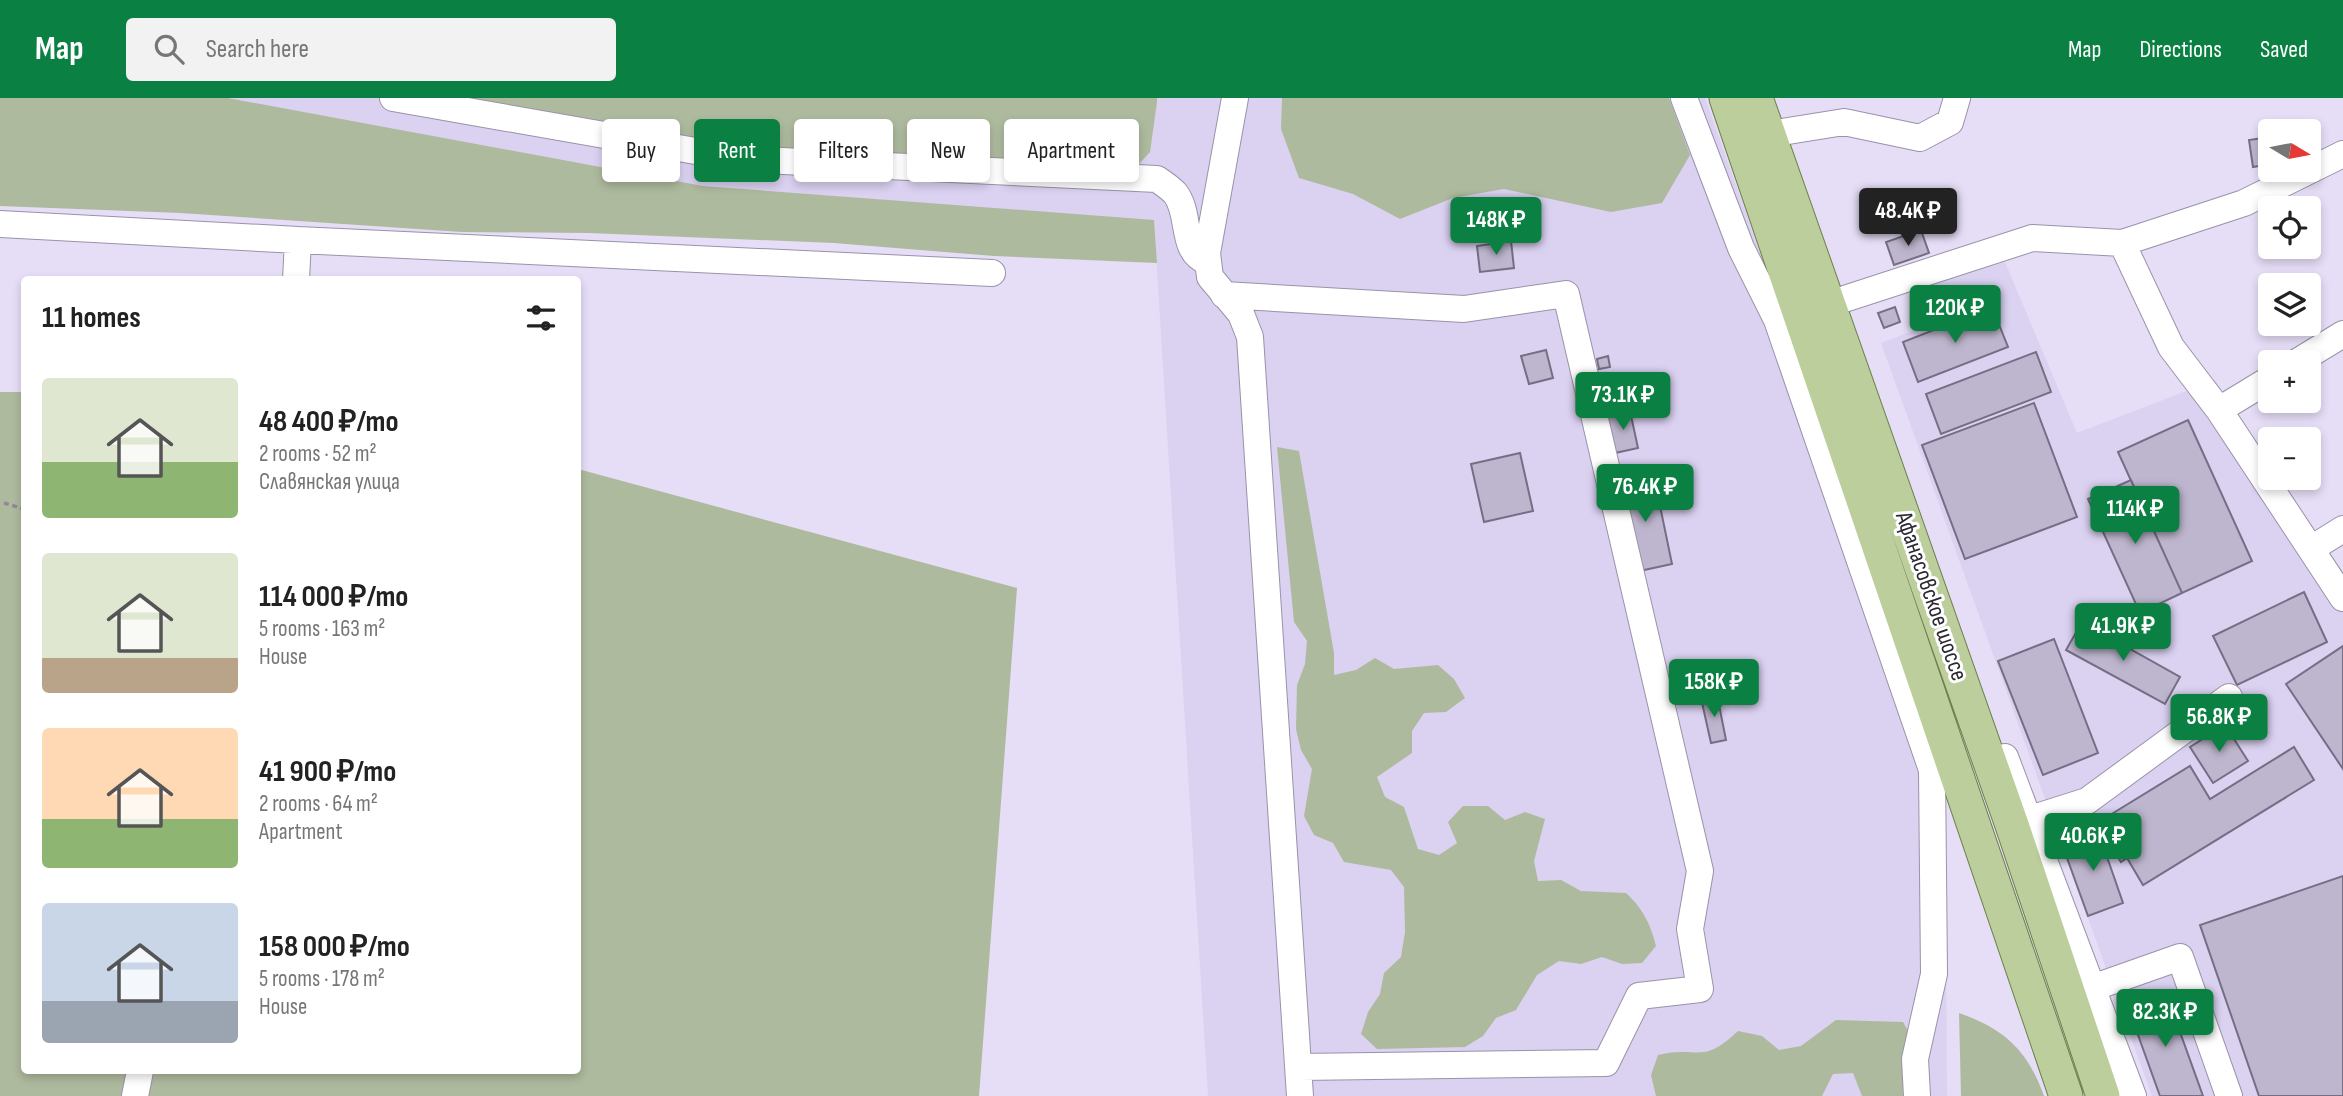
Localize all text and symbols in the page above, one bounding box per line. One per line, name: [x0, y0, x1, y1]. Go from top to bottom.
search box: [126, 18, 616, 81]
text: Map: [35, 29, 84, 69]
icon: search: [150, 30, 188, 68]
text: Search here: [206, 34, 309, 65]
text: Map: [2068, 35, 2101, 64]
text: Directions: [2139, 35, 2222, 64]
text: Saved: [2260, 35, 2308, 64]
chip: Buy: [602, 119, 680, 182]
chip: Rent: [694, 119, 780, 182]
chip: Filters: [794, 119, 893, 182]
chip: New: [907, 119, 990, 182]
chip: Apartment: [1004, 119, 1139, 182]
north arrow: [2258, 119, 2320, 182]
map controls: [2258, 119, 2321, 490]
pin: 48.4K ₽: [1843, 188, 1973, 248]
button: locate: [2258, 196, 2321, 259]
text: 48.4K ₽: [1875, 197, 1941, 225]
pin: 148K ₽: [1439, 198, 1553, 257]
text: 148K ₽: [1466, 206, 1526, 234]
button: layers: [2258, 273, 2321, 336]
pin: 120K ₽: [1898, 286, 2012, 345]
text: 120K ₽: [1926, 294, 1984, 322]
icon: filters: [522, 299, 560, 337]
text: 11 homes: [42, 300, 141, 336]
button: +: [2258, 350, 2321, 413]
pin: 73.1K ₽: [1558, 372, 1688, 432]
text: 73.1K ₽: [1591, 381, 1655, 409]
text: 48 400 ₽/mo: [259, 404, 398, 440]
icon: home: [98, 406, 182, 490]
button: −: [2258, 427, 2321, 490]
text: 2 rooms · 52 m²: [259, 440, 377, 468]
pin: 76.4K ₽: [1580, 464, 1710, 524]
text: Славянская улица: [259, 468, 400, 496]
text: 76.4K ₽: [1613, 473, 1677, 501]
pin: 114K ₽: [2078, 486, 2192, 546]
text: 114K ₽: [2106, 495, 2164, 523]
street label: Афанасовское шоссе: [1889, 507, 1974, 684]
text: 114 000 ₽/mo: [259, 579, 408, 615]
icon: home: [98, 581, 182, 665]
pin: 41.9K ₽: [2058, 603, 2188, 663]
text: 41.9K ₽: [2091, 612, 2155, 640]
text: 5 rooms · 163 m²: [259, 615, 385, 643]
text: House: [259, 643, 307, 671]
pin: 158K ₽: [1657, 660, 1771, 719]
text: 158K ₽: [1685, 668, 1743, 696]
pin: 56.8K ₽: [2154, 694, 2284, 754]
text: 56.8K ₽: [2187, 703, 2251, 731]
text: 41 900 ₽/mo: [259, 754, 396, 790]
icon: home: [98, 756, 182, 840]
text: 2 rooms · 64 m²: [259, 790, 378, 818]
pin: 40.6K ₽: [2028, 814, 2158, 873]
text: Apartment: [259, 818, 343, 846]
text: 40.6K ₽: [2060, 822, 2126, 850]
text: 158 000 ₽/mo: [259, 929, 410, 965]
icon: home: [98, 931, 182, 1015]
text: 5 rooms · 178 m²: [259, 965, 385, 993]
pin: 82.3K ₽: [2100, 990, 2230, 1049]
text: House: [259, 993, 307, 1021]
text: 82.3K ₽: [2133, 998, 2198, 1026]

